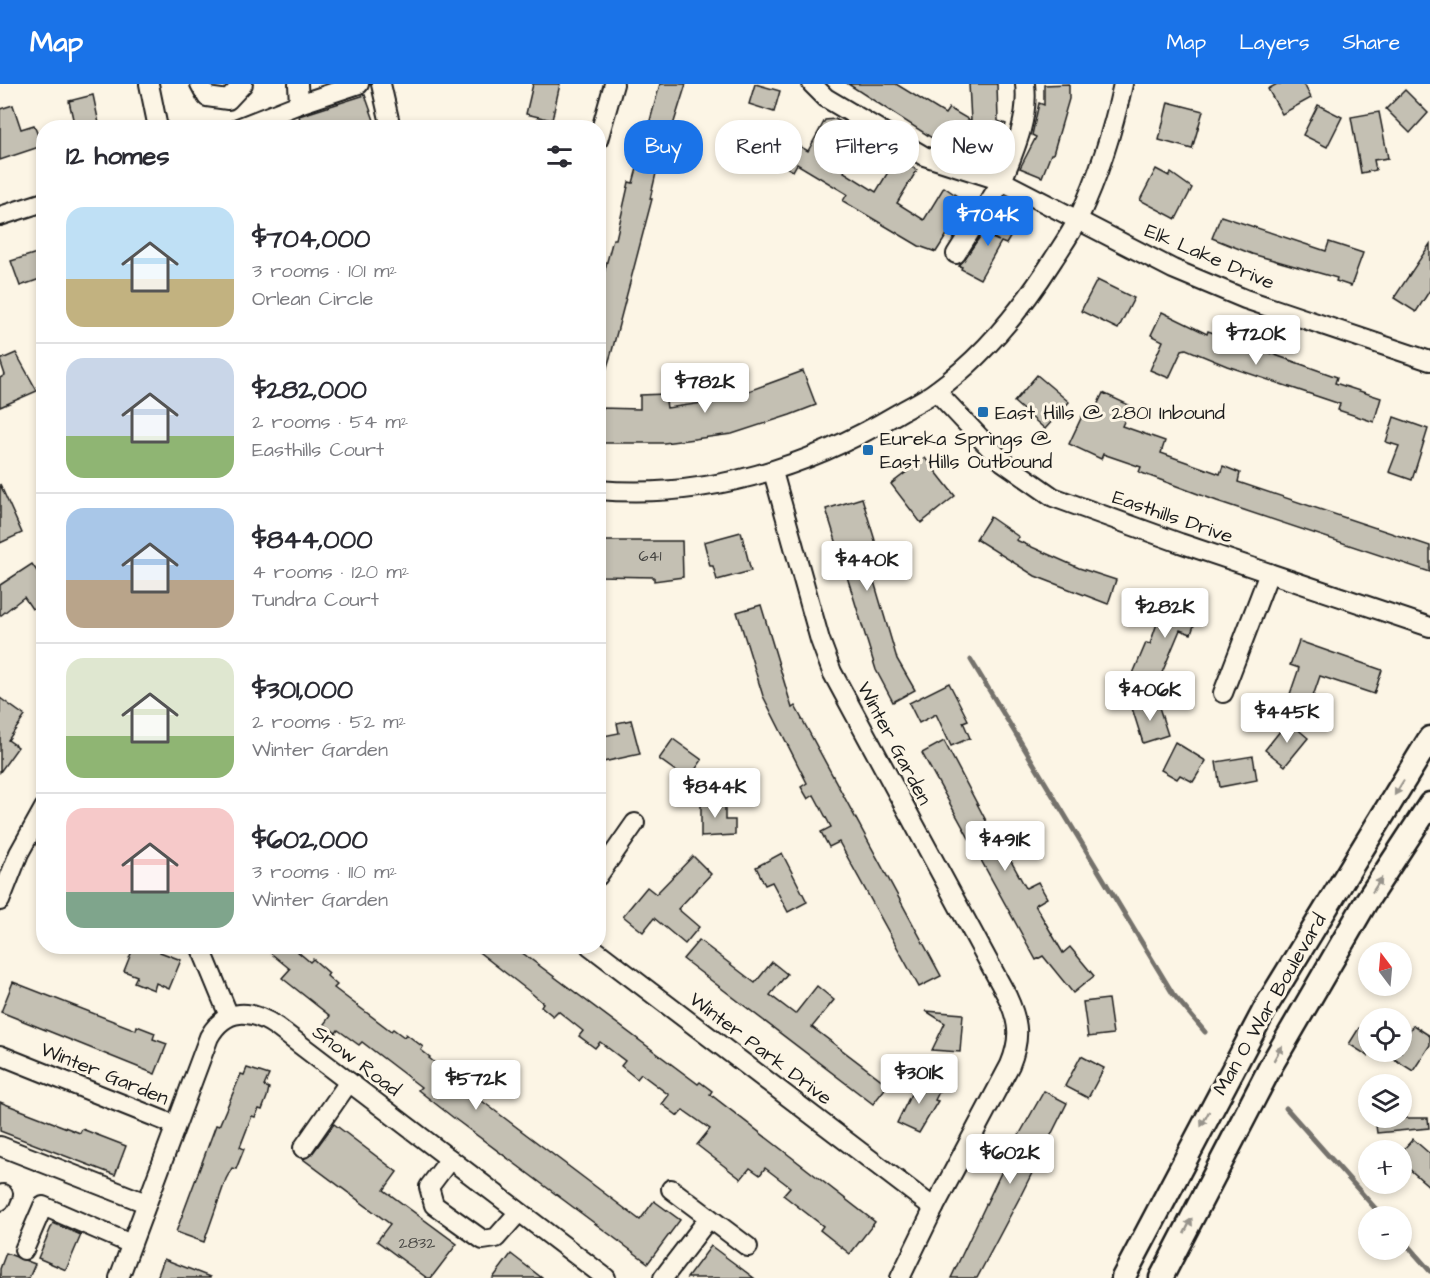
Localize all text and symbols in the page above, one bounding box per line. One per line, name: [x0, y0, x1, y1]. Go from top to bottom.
text: Map: [30, 23, 83, 62]
text: Map: [1166, 28, 1206, 57]
text: Layers: [1239, 28, 1309, 57]
text: Share: [1342, 28, 1400, 57]
chip: Buy: [624, 120, 703, 174]
chip: Rent: [715, 120, 802, 174]
chip: Filters: [814, 120, 919, 174]
chip: New: [931, 120, 1015, 174]
text: 12 homes: [66, 138, 169, 174]
icon: filters: [543, 140, 576, 173]
pin: $704K: [946, 196, 1030, 247]
text: $704K: [957, 201, 1019, 229]
street label: Elk Lake Drive: [1140, 217, 1279, 297]
text: $704,000: [252, 221, 370, 257]
icon: home: [114, 231, 186, 303]
text: 3 rooms · 101 m²: [252, 257, 397, 285]
text: Orlean Circle: [252, 285, 373, 313]
pin: $720K: [1214, 315, 1298, 366]
text: $720K: [1226, 320, 1286, 348]
pin: $782K: [663, 363, 747, 414]
text: $782K: [675, 368, 735, 396]
text: $282,000: [252, 372, 367, 408]
icon: home: [114, 382, 186, 454]
place label: East Hills @ 2801 Inbound: [995, 399, 1225, 427]
marker: East Hills @ 2801 Inbound: [976, 405, 990, 419]
text: 2 rooms · 54 m²: [252, 408, 408, 436]
place label: Eureka Springs @ East Hills Outbound: [880, 425, 1052, 476]
text: Easthills Court: [252, 436, 384, 464]
marker: Eureka Springs @ East Hills Outbound: [861, 443, 875, 457]
street label: Easthills Drive: [1109, 483, 1237, 551]
text: $844,000: [252, 522, 373, 558]
icon: home: [114, 532, 186, 604]
pin: $440K: [825, 541, 909, 592]
house number: 641: [639, 545, 661, 567]
text: $440K: [835, 546, 899, 574]
text: 4 rooms · 120 m²: [252, 558, 409, 586]
text: Tundra Court: [252, 586, 379, 614]
pin: $282K: [1123, 588, 1207, 639]
text: $282K: [1135, 593, 1195, 621]
pin: $406K: [1108, 671, 1192, 722]
text: $301,000: [252, 672, 353, 708]
text: $406K: [1119, 676, 1181, 704]
street label: Winter Garden: [850, 677, 938, 810]
icon: home: [114, 682, 186, 754]
pin: $445K: [1245, 693, 1329, 744]
text: $445K: [1255, 698, 1319, 726]
text: 2 rooms · 52 m²: [252, 708, 406, 736]
text: Winter Garden: [252, 736, 388, 764]
pin: $844K: [673, 768, 757, 819]
text: $844K: [683, 773, 747, 801]
one-way arrow: [1394, 780, 1405, 796]
pin: $491K: [963, 821, 1047, 872]
text: $602,000: [252, 822, 368, 858]
text: $491K: [980, 826, 1030, 854]
icon: home: [114, 832, 186, 904]
text: 3 rooms · 110 m²: [252, 858, 397, 886]
one-way arrow: [1372, 877, 1383, 893]
text: Winter Garden: [252, 886, 388, 914]
street label: Man O War Boulevard: [1206, 908, 1333, 1101]
north arrow: [1358, 942, 1412, 996]
map controls: [1358, 942, 1412, 1260]
street label: Winter Park Drive: [683, 986, 838, 1112]
button: locate: [1358, 1008, 1412, 1062]
street label: Snow Road: [306, 1018, 406, 1103]
street label: Winter Garden: [36, 1035, 173, 1112]
one-way arrow: [1273, 1045, 1284, 1061]
pin: $301K: [877, 1054, 961, 1105]
text: $301K: [895, 1059, 943, 1087]
pin: $572K: [434, 1060, 518, 1111]
text: $572K: [445, 1065, 507, 1093]
button: layers: [1358, 1074, 1412, 1128]
one-way arrow: [1200, 1110, 1210, 1127]
pin: $602K: [968, 1134, 1052, 1185]
text: $602K: [980, 1139, 1040, 1167]
button: +: [1358, 1140, 1412, 1194]
button: −: [1358, 1206, 1412, 1260]
one-way arrow: [1183, 1217, 1193, 1234]
house number: 2832: [399, 1232, 435, 1254]

